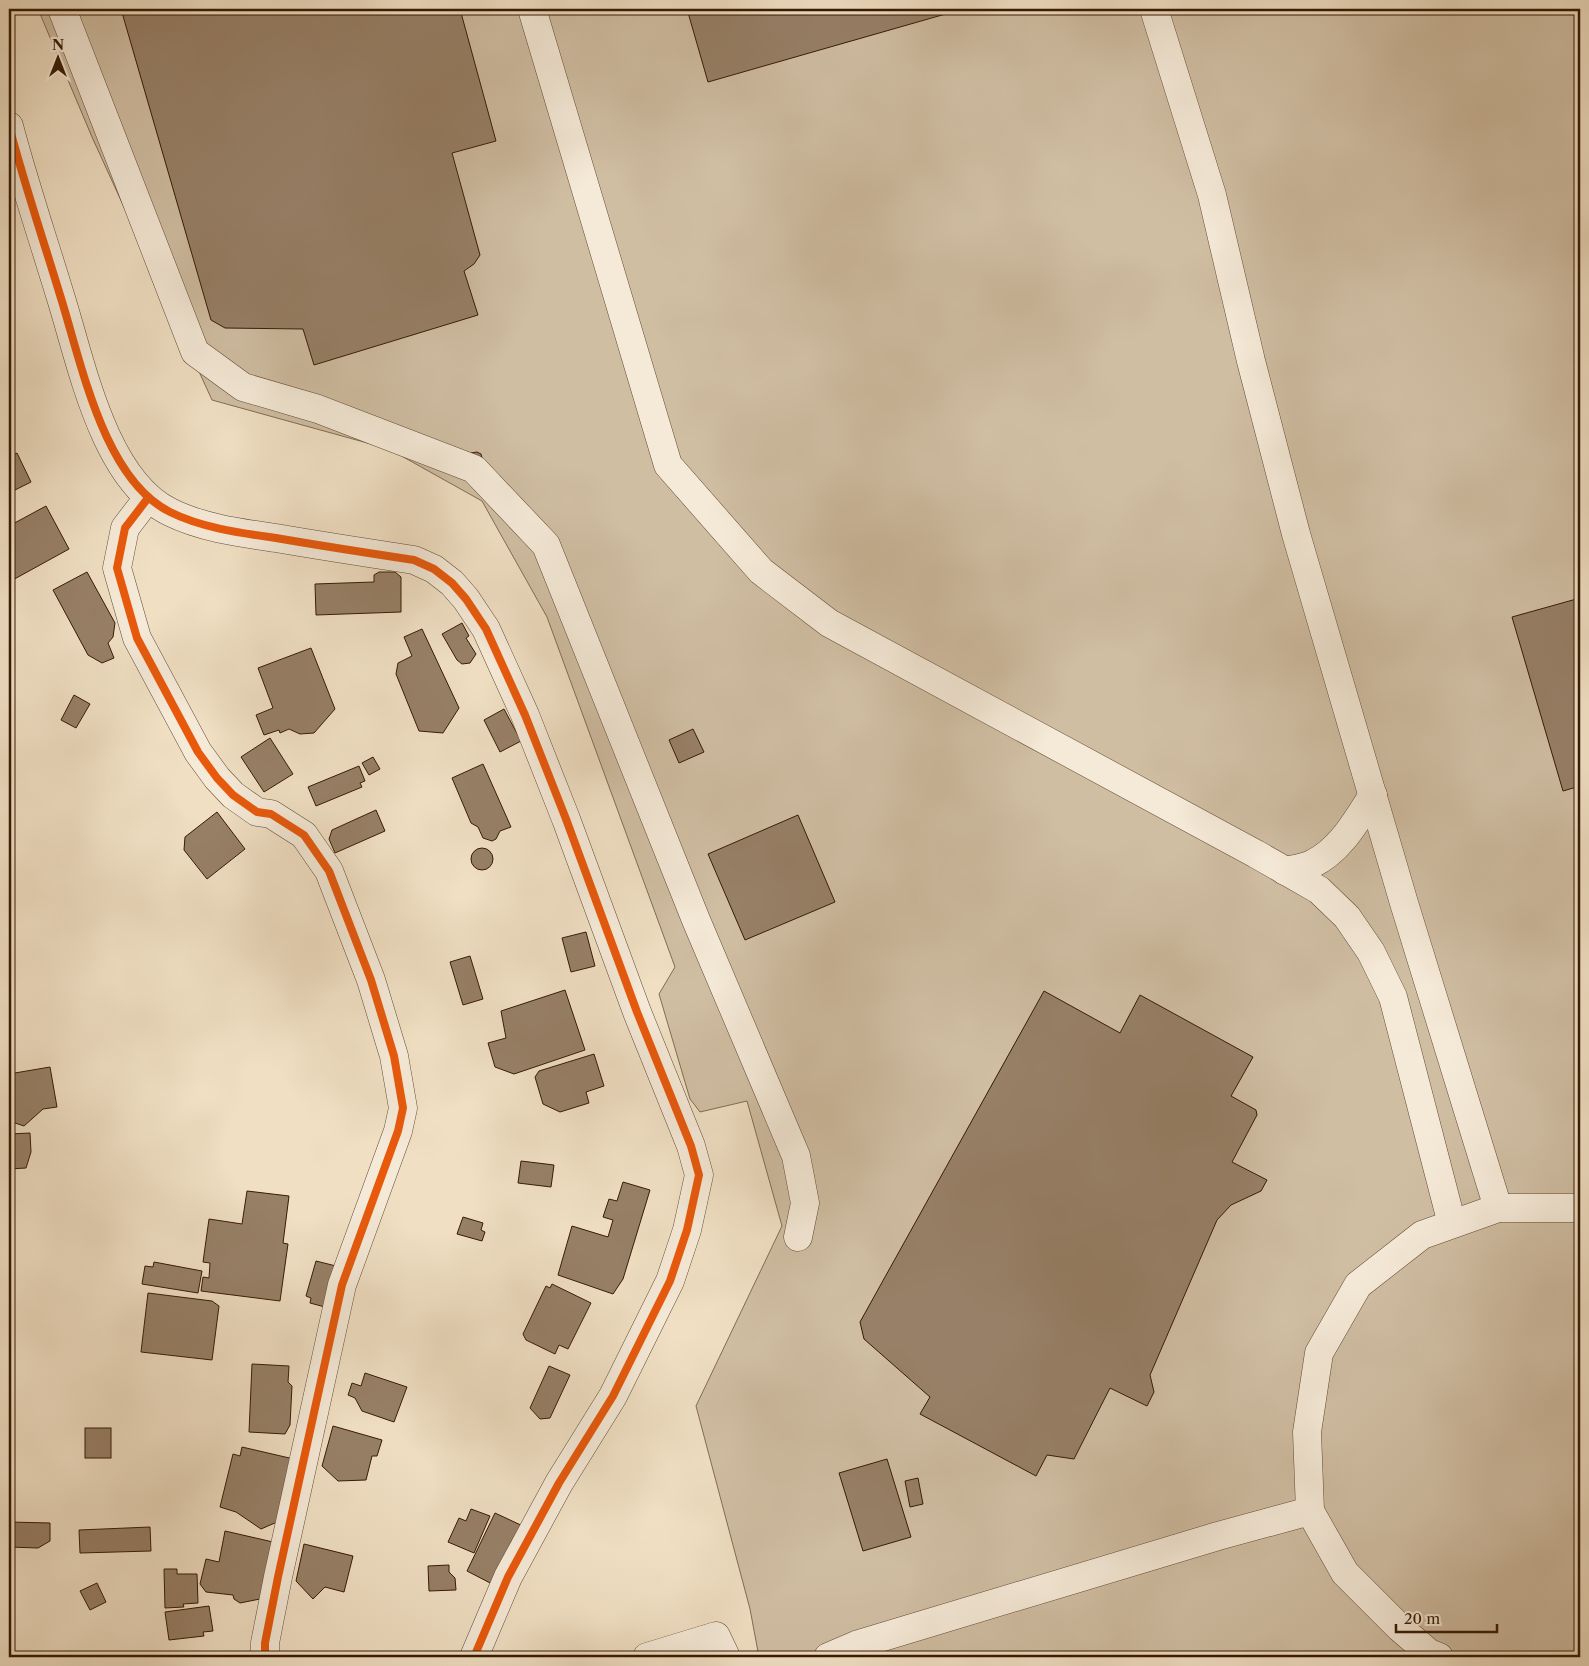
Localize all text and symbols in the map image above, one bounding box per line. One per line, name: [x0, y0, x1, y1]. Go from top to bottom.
north arrow: [32, 32, 82, 82]
text: N: [52, 36, 64, 54]
scale bar: [1396, 1601, 1498, 1633]
text: 20 m: [1404, 1609, 1440, 1628]

